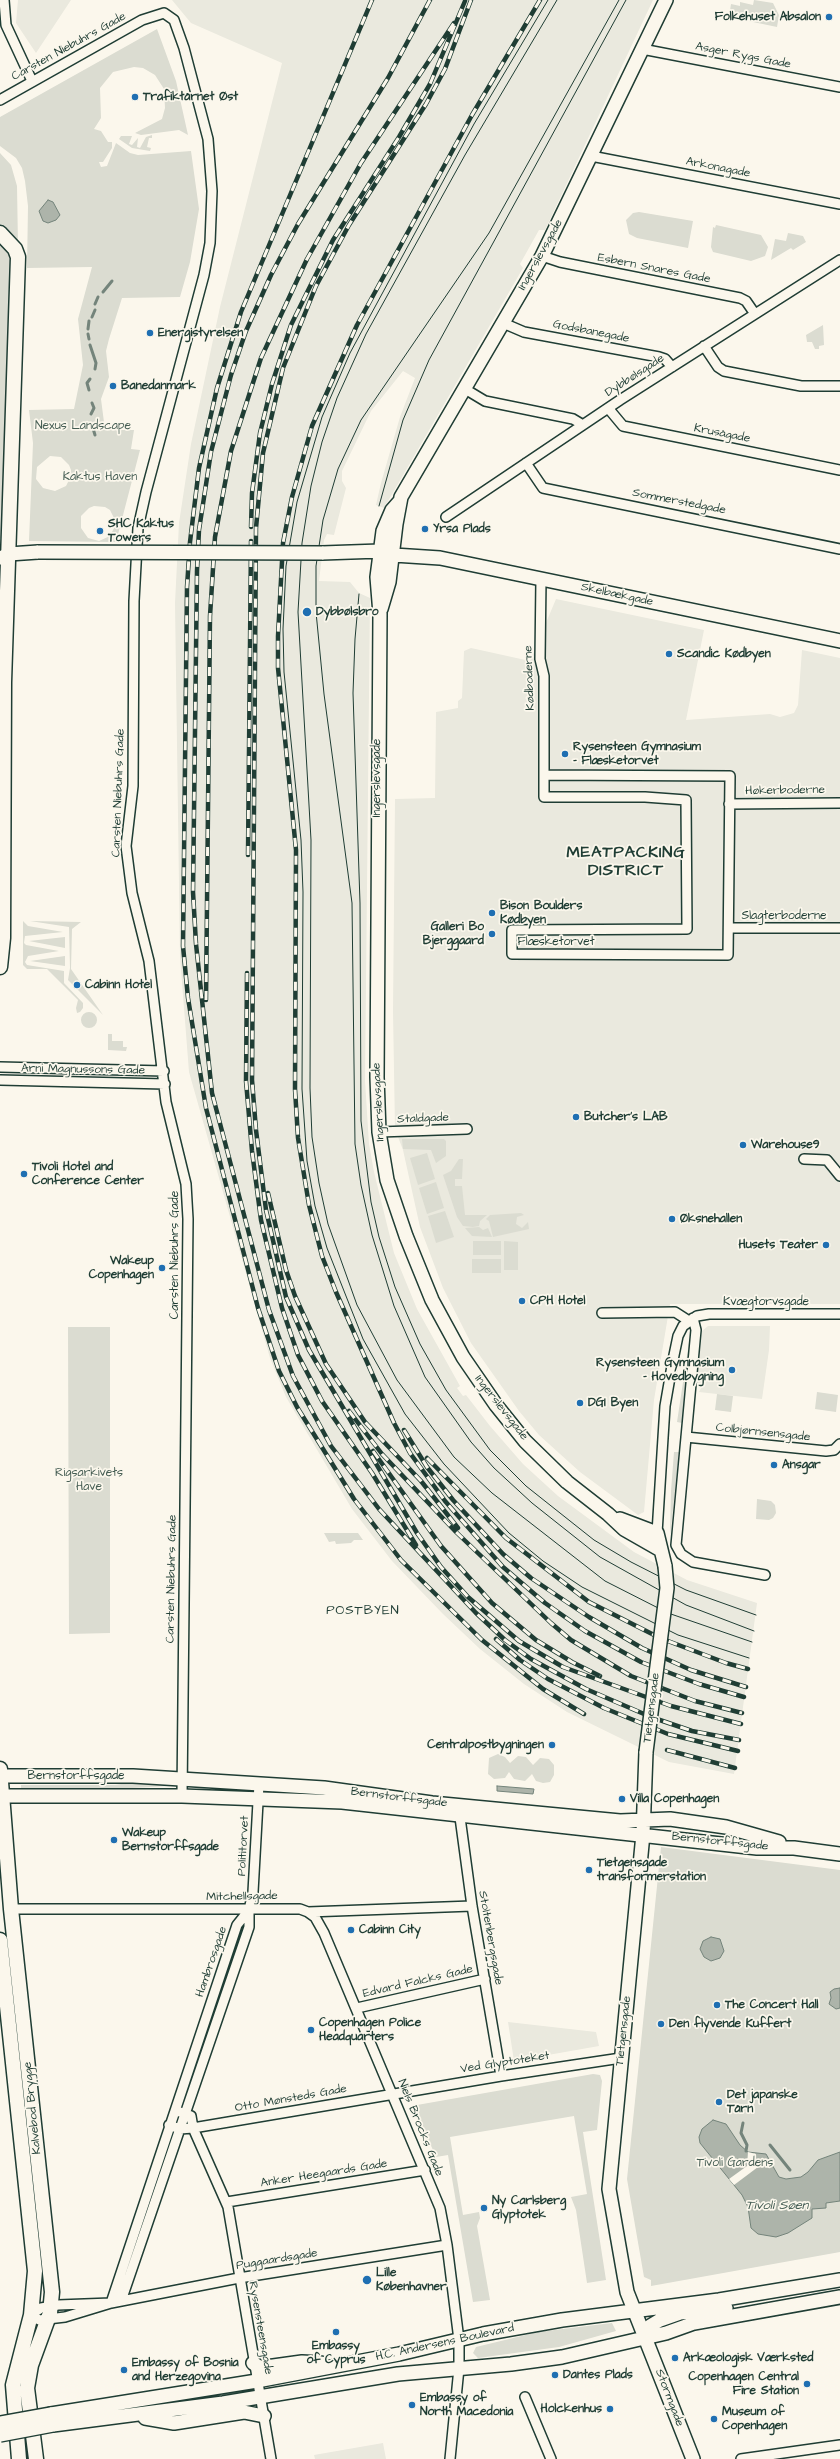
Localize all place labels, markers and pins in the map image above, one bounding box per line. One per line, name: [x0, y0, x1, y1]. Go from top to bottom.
place label: Folkehuset Absalon: [715, 10, 821, 24]
marker: Folkehuset Absalon: [824, 12, 834, 22]
place label: Trafiktårnet Øst: [143, 90, 238, 104]
marker: Trafiktårnet Øst: [130, 92, 140, 102]
place label: Energistyrelsen: [158, 326, 243, 340]
marker: Energistyrelsen: [145, 328, 155, 338]
place label: Banedanmark: [121, 379, 196, 393]
marker: Banedanmark: [108, 381, 118, 391]
place label: SHC Kaktus Towers: [108, 517, 174, 545]
place label: Yrsa Plads: [433, 522, 491, 536]
marker: Yrsa Plads: [420, 524, 430, 534]
marker: SHC Kaktus Towers: [95, 526, 105, 536]
place label: Dybbølsbro: [316, 605, 379, 619]
marker: Dybbølsbro: [301, 606, 313, 618]
place label: Scandic Kødbyen: [677, 647, 771, 661]
marker: Scandic Kødbyen: [664, 649, 674, 659]
place label: Rysensteen Gymnasium - Flæsketorvet: [573, 740, 701, 768]
marker: Rysensteen Gymnasium - Flæsketorvet: [560, 749, 570, 759]
place label: Bison Boulders Kødbyen: [500, 899, 582, 927]
marker: Bison Boulders Kødbyen: [487, 908, 497, 918]
place label: Galleri Bo Bjerggaard: [423, 920, 484, 948]
marker: Galleri Bo Bjerggaard: [487, 929, 497, 939]
place label: Cabinn Hotel: [85, 978, 152, 992]
marker: Cabinn Hotel: [72, 980, 82, 990]
place label: Butcher's LAB: [584, 1110, 667, 1124]
marker: Butcher's LAB: [571, 1112, 581, 1122]
place label: Warehouse9: [751, 1138, 820, 1152]
marker: Warehouse9: [738, 1140, 748, 1150]
place label: Tivoli Hotel and Conference Center: [32, 1160, 144, 1188]
marker: Tivoli Hotel and Conference Center: [19, 1169, 29, 1179]
place label: Øksnehallen: [680, 1212, 742, 1226]
marker: Øksnehallen: [667, 1214, 677, 1224]
place label: Husets Teater: [738, 1238, 818, 1252]
marker: Husets Teater: [821, 1240, 831, 1250]
place label: Wakeup Copenhagen: [89, 1254, 154, 1282]
marker: Wakeup Copenhagen: [157, 1263, 167, 1273]
place label: CPH Hotel: [530, 1294, 585, 1308]
marker: CPH Hotel: [517, 1296, 527, 1306]
place label: Rysensteen Gymnasium - Hovedbygning: [596, 1356, 724, 1384]
marker: Rysensteen Gymnasium - Hovedbygning: [727, 1365, 737, 1375]
place label: DGI Byen: [588, 1396, 638, 1410]
marker: DGI Byen: [575, 1398, 585, 1408]
place label: Ansgar: [782, 1458, 821, 1472]
marker: Ansgar: [769, 1460, 779, 1470]
place label: Centralpostbygningen: [427, 1738, 544, 1752]
marker: Centralpostbygningen: [547, 1740, 557, 1750]
place label: Villa Copenhagen: [630, 1792, 719, 1806]
marker: Villa Copenhagen: [617, 1794, 627, 1804]
place label: Wakeup Bernstorffsgade: [122, 1826, 219, 1854]
marker: Wakeup Bernstorffsgade: [109, 1835, 119, 1845]
place label: Tietgensgade transformerstation: [597, 1856, 706, 1884]
marker: Tietgensgade transformerstation: [584, 1865, 594, 1875]
place label: Cabinn City: [359, 1923, 421, 1937]
marker: Cabinn City: [346, 1925, 356, 1935]
place label: The Concert Hall: [725, 1998, 818, 2012]
marker: The Concert Hall: [712, 2000, 722, 2010]
place label: Copenhagen Police Headquarters: [319, 2016, 421, 2044]
place label: Den flyvende Kuffert: [669, 2017, 791, 2031]
marker: Den flyvende Kuffert: [656, 2019, 666, 2029]
marker: Copenhagen Police Headquarters: [306, 2025, 316, 2035]
place label: Det japanske Tårn: [727, 2088, 798, 2116]
marker: Det japanske Tårn: [714, 2097, 724, 2107]
place label: Ny Carlsberg Glyptotek: [492, 2194, 566, 2222]
marker: Ny Carlsberg Glyptotek: [479, 2203, 489, 2213]
place label: Lille Københavner: [376, 2266, 447, 2294]
marker: Lille Københavner: [361, 2274, 373, 2286]
marker: Embassy of Cyprus: [331, 2327, 341, 2337]
place label: Embassy of Cyprus: [306, 2339, 366, 2367]
place label: Arkæologisk Værksted: [683, 2351, 813, 2365]
marker: Arkæologisk Værksted: [670, 2353, 680, 2363]
place label: Embassy of Bosnia and Herzegovina: [132, 2356, 239, 2384]
marker: Embassy of Bosnia and Herzegovina: [119, 2365, 129, 2375]
place label: Dantes Plads: [563, 2368, 633, 2382]
marker: Dantes Plads: [550, 2370, 560, 2380]
place label: Copenhagen Central Fire Station: [689, 2370, 799, 2398]
marker: Copenhagen Central Fire Station: [802, 2379, 812, 2389]
place label: Embassy of North Macedonia: [420, 2391, 513, 2419]
marker: Embassy of North Macedonia: [407, 2400, 417, 2410]
place label: Holckenhus: [541, 2402, 602, 2416]
marker: Holckenhus: [605, 2404, 615, 2414]
place label: Museum of Copenhagen: [722, 2405, 787, 2433]
marker: Museum of Copenhagen: [709, 2414, 719, 2424]

